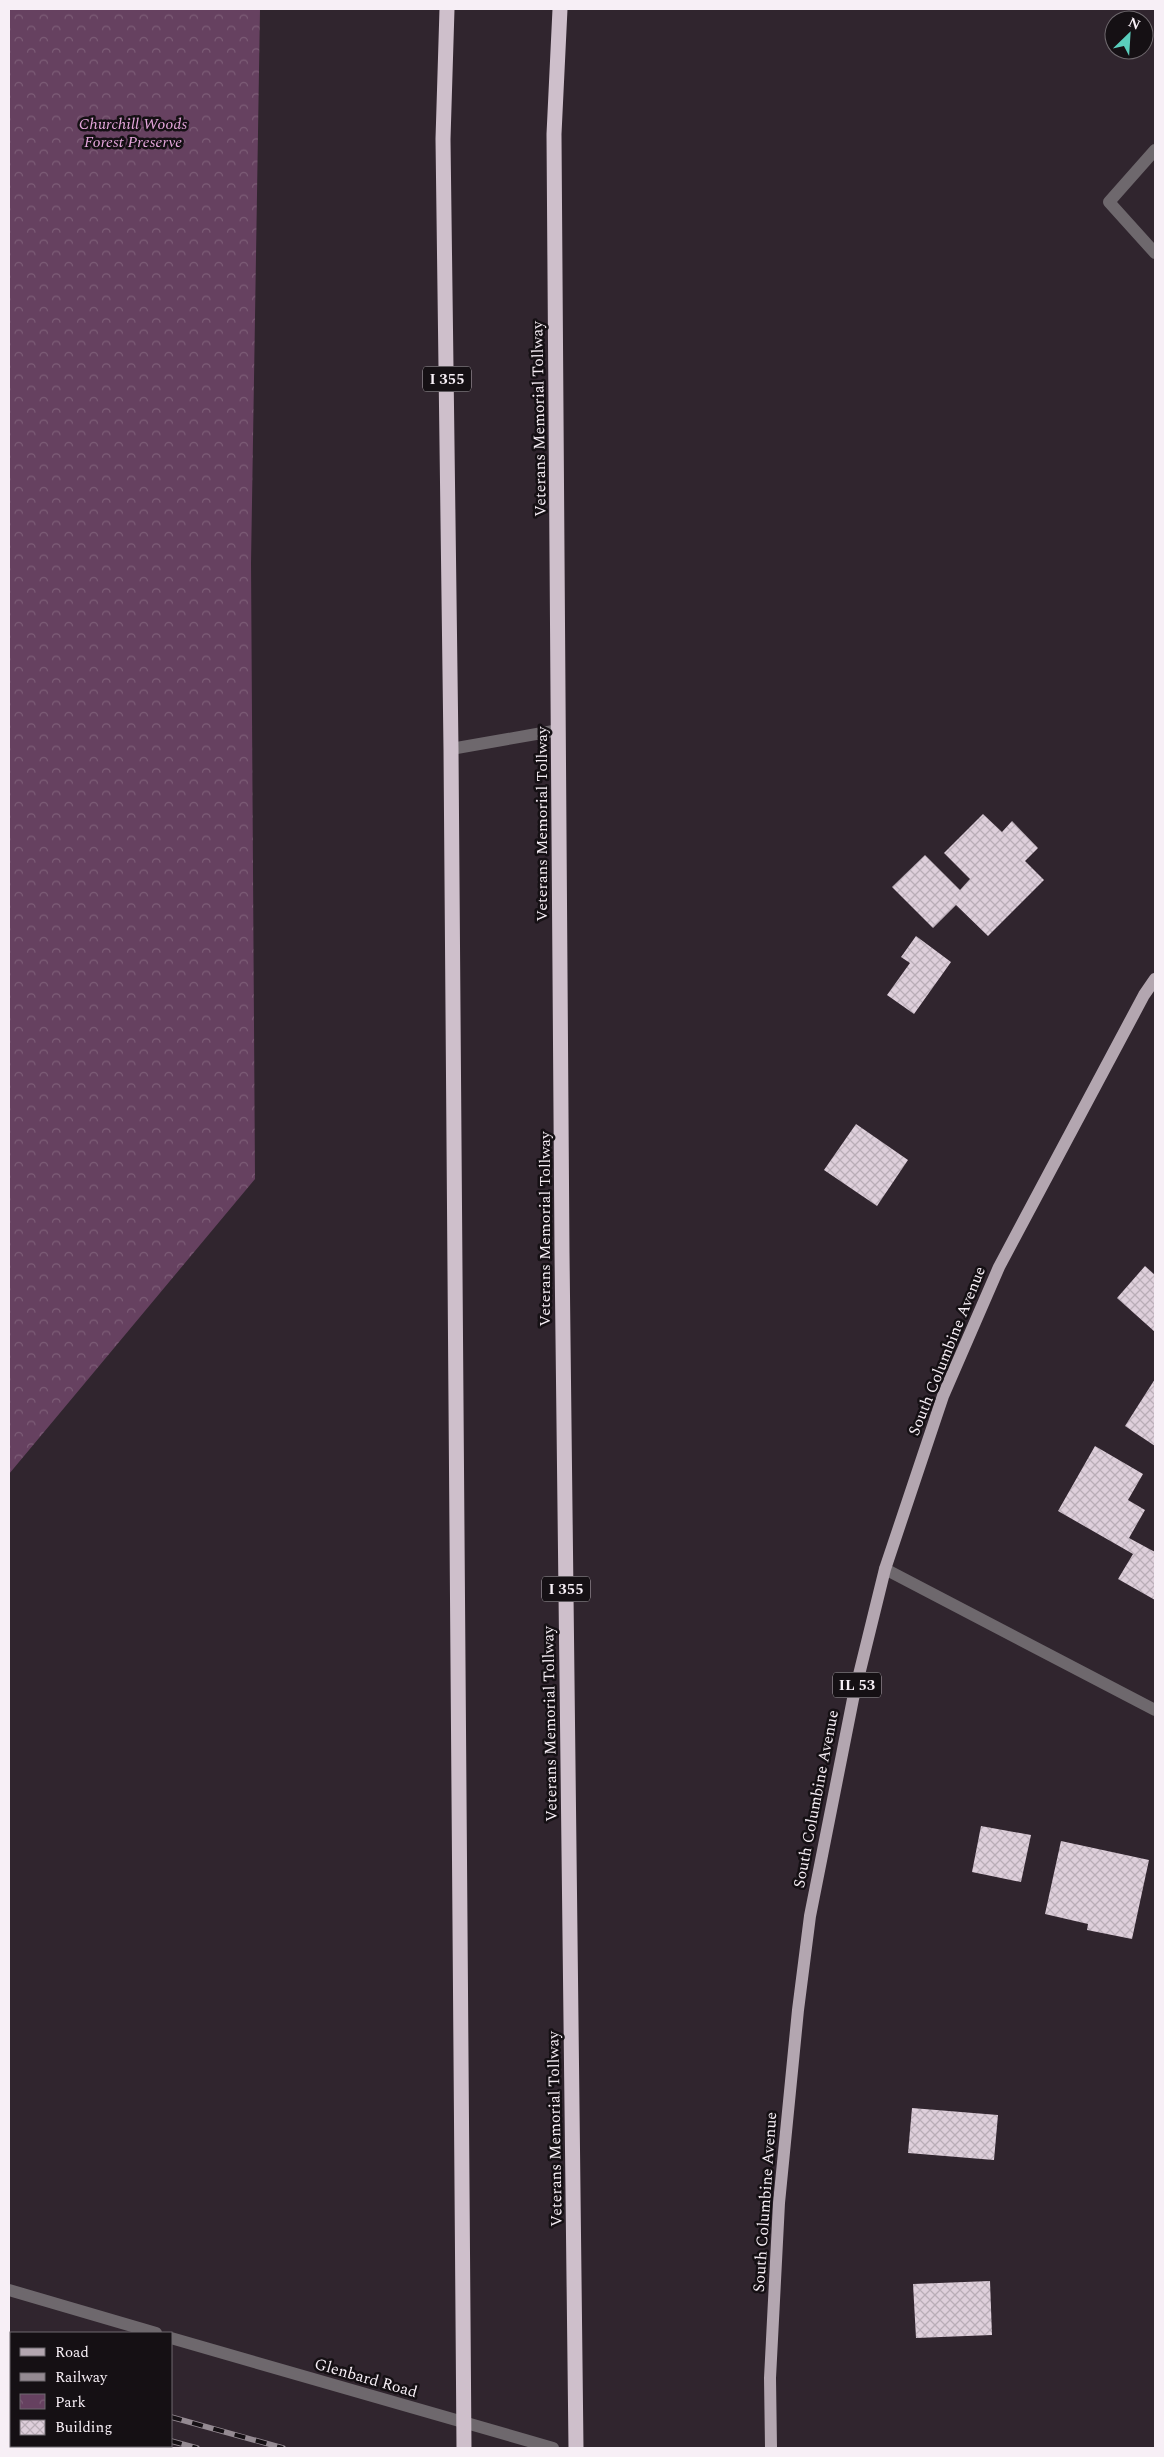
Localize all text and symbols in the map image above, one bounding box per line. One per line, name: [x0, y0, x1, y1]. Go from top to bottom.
north arrow: [1104, 10, 1154, 60]
text: N: [1125, 12, 1144, 36]
park label: Churchill Woods Forest Preserve: [79, 112, 188, 154]
street label: Veterans Memorial Tollway: [525, 320, 553, 517]
road number: I 355: [423, 366, 471, 392]
street label: Veterans Memorial Tollway: [530, 725, 554, 922]
street label: Veterans Memorial Tollway: [533, 1130, 557, 1327]
street label: South Columbine Avenue: [902, 1263, 992, 1439]
road number: I 355: [542, 1576, 590, 1602]
street label: Veterans Memorial Tollway: [536, 1625, 564, 1822]
road number: IL 53: [833, 1672, 881, 1698]
street label: South Columbine Avenue: [787, 1708, 845, 1890]
street label: Veterans Memorial Tollway: [541, 2030, 569, 2227]
street label: South Columbine Avenue: [747, 2111, 783, 2293]
legend: [10, 2332, 172, 2447]
text: Road: [55, 2341, 89, 2364]
street label: Glenbard Road: [312, 2352, 420, 2404]
text: Railway: [55, 2366, 108, 2389]
text: Park: [55, 2391, 86, 2414]
text: Building: [55, 2416, 112, 2439]

